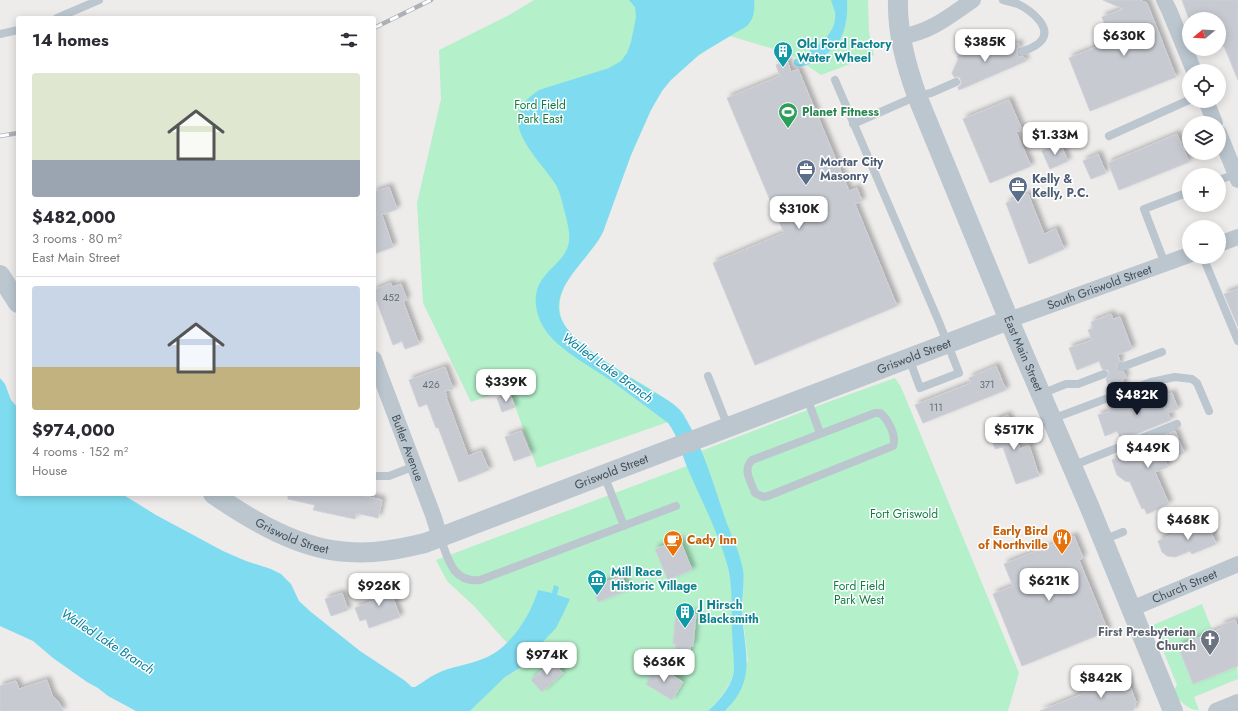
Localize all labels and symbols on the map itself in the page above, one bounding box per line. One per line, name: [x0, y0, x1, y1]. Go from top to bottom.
north arrow: [1182, 12, 1226, 56]
pin: $630K: [1096, 23, 1152, 57]
pin: $385K: [957, 29, 1013, 63]
place label: Old Ford Factory Water Wheel: [797, 35, 892, 67]
building icon: Old Ford Factory Water Wheel: [772, 40, 794, 68]
park label: Ford Field Park East: [514, 96, 566, 128]
sports icon: Planet Fitness: [777, 101, 799, 129]
place label: Planet Fitness: [802, 103, 879, 121]
pin: $1.33M: [1022, 122, 1088, 156]
place label: Mortar City Masonry: [820, 153, 884, 185]
office icon: Mortar City Masonry: [795, 158, 817, 186]
place label: Kelly & Kelly, P.C.: [1032, 170, 1089, 202]
office icon: Kelly & Kelly, P.C.: [1007, 175, 1029, 203]
pin: $310K: [771, 196, 827, 230]
street label: South Griswold Street: [1044, 260, 1154, 315]
house number: 452: [382, 290, 400, 305]
street label: East Main Street: [999, 313, 1048, 394]
water label: Walled Lake Branch: [558, 328, 657, 407]
street label: Griswold Street: [874, 334, 954, 379]
pin: $339K: [478, 369, 534, 403]
house number: 426: [422, 377, 440, 392]
house number: 371: [979, 377, 995, 392]
pin: $482K: [1109, 382, 1165, 416]
house number: 111: [929, 400, 943, 415]
street label: Butler Avenue: [387, 412, 428, 484]
pin: $517K: [986, 417, 1042, 451]
pin: $449K: [1120, 435, 1176, 469]
street label: Griswold Street: [572, 450, 651, 494]
park label: Fort Griswold: [870, 505, 938, 523]
pin: $468K: [1160, 507, 1216, 541]
street label: Griswold Street: [252, 513, 330, 558]
place label: Early Bird of Northville: [978, 522, 1048, 554]
restaurant icon: Early Bird of Northville: [1051, 527, 1073, 555]
cafe icon: Cady Inn: [662, 529, 684, 557]
place label: Cady Inn: [687, 531, 737, 549]
place label: Mill Race Historic Village: [611, 563, 697, 595]
street label: Church Street: [1149, 565, 1220, 608]
museum icon: Mill Race Historic Village: [586, 568, 608, 596]
pin: $621K: [1021, 568, 1077, 602]
pin: $926K: [351, 573, 407, 607]
park label: Ford Field Park West: [833, 577, 885, 609]
place label: J Hirsch Blacksmith: [697, 596, 759, 628]
building icon: J Hirsch Blacksmith: [674, 601, 696, 629]
water label: Walled Lake Branch: [57, 604, 159, 679]
place label: First Presbyterian Church: [1098, 623, 1196, 655]
church icon: First Presbyterian Church: [1199, 628, 1221, 656]
pin: $974K: [519, 642, 575, 676]
pin: $636K: [636, 649, 692, 683]
pin: $842K: [1073, 665, 1129, 699]

